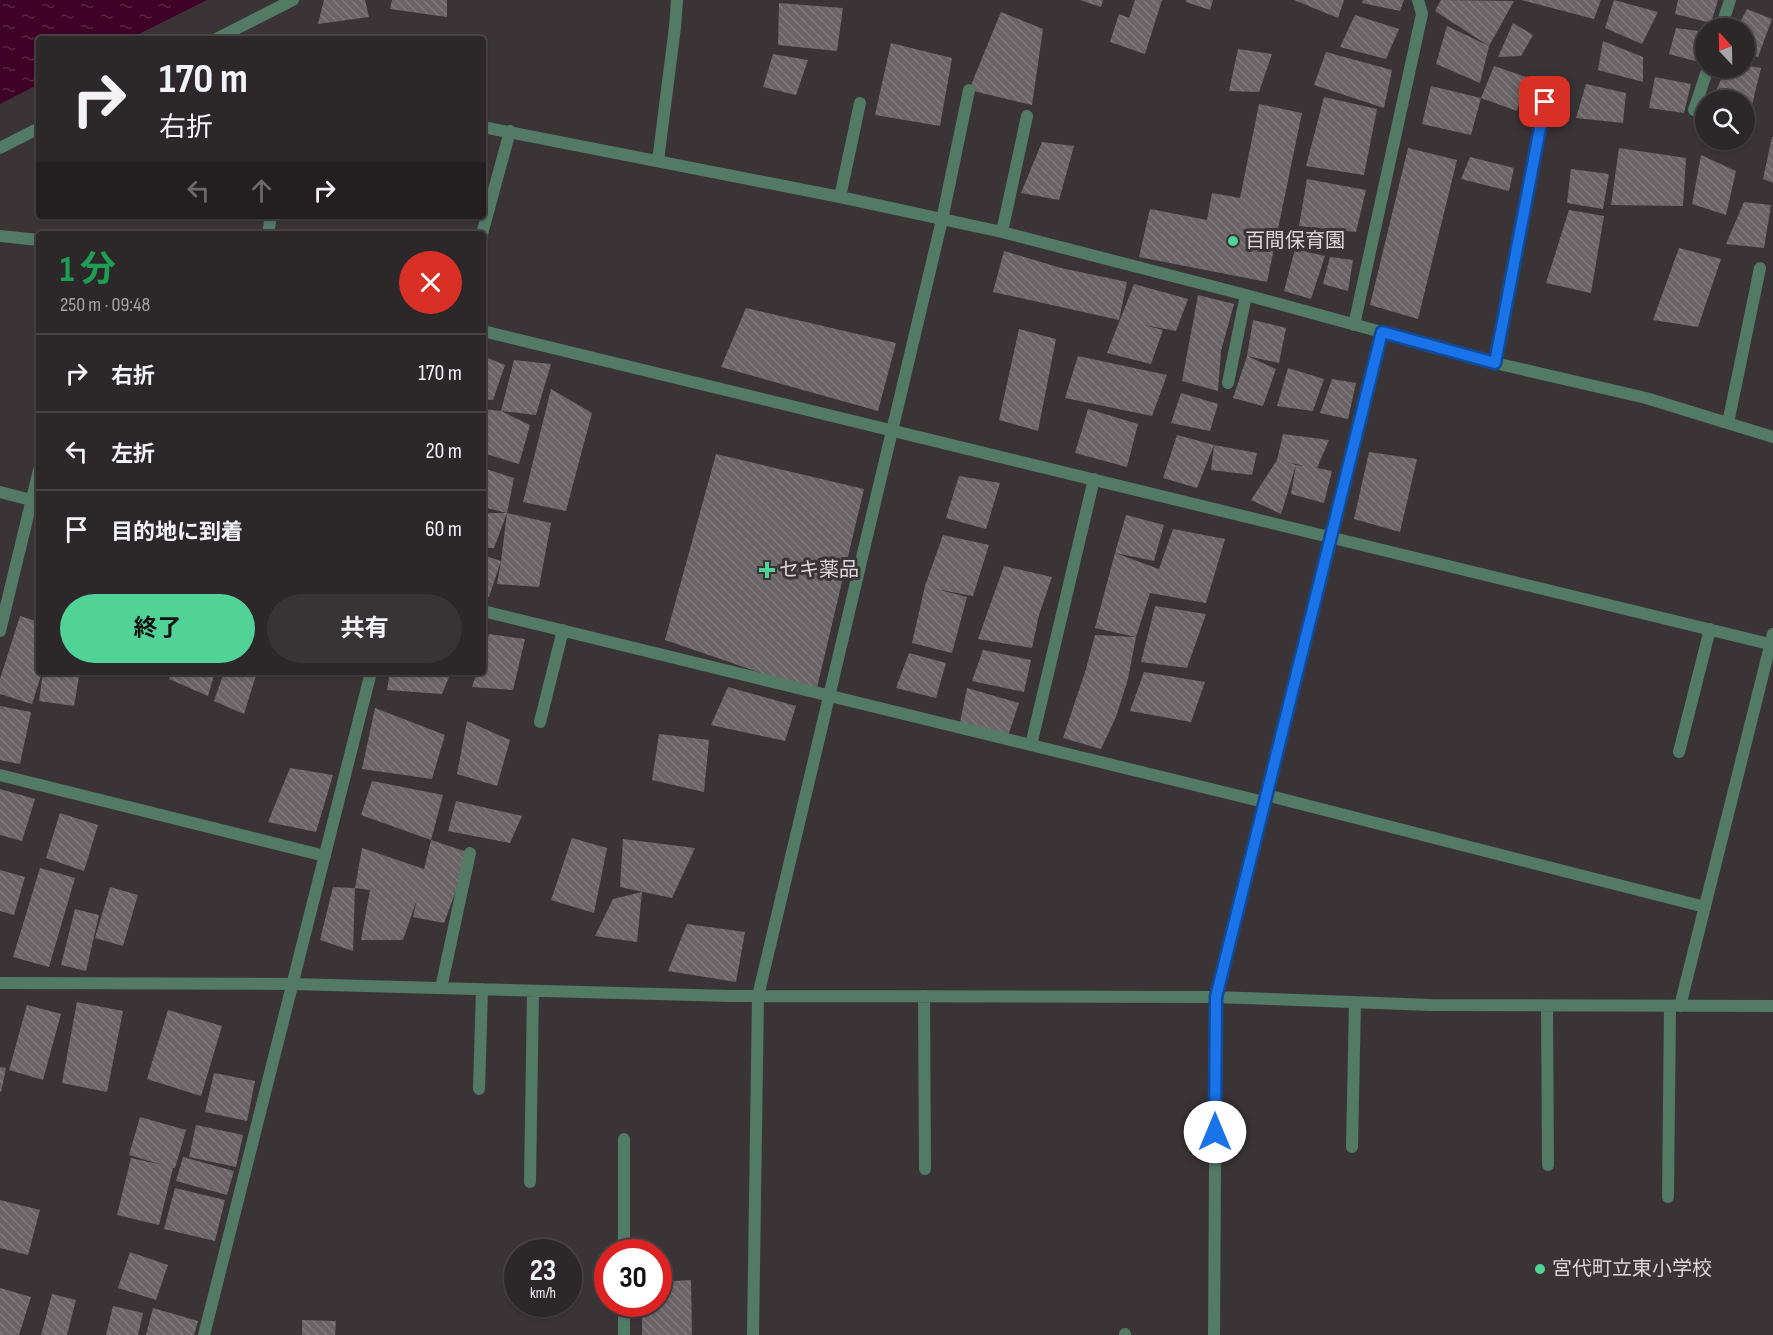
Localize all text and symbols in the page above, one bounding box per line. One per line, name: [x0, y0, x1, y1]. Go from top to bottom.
north arrow: [1695, 18, 1755, 78]
map controls: [1695, 18, 1755, 150]
text: 170 m: [159, 54, 248, 105]
icon: right: [60, 60, 138, 138]
pin: [1519, 76, 1570, 127]
icon: arrive: [1528, 85, 1561, 118]
button: search: [1695, 90, 1755, 150]
text: 右折: [159, 112, 213, 144]
icon: left: [182, 174, 215, 207]
icon: ahead: [245, 174, 278, 207]
icon: right: [308, 174, 341, 207]
place label: 百間保育園: [1245, 229, 1345, 253]
marker: 百間保育園: [1226, 234, 1240, 248]
text: 1 分: [60, 249, 116, 292]
button: close: [399, 251, 462, 314]
text: 250 m · 09:48: [60, 293, 150, 317]
icon: right: [60, 357, 93, 390]
text: 170 m: [418, 360, 462, 387]
text: 右折: [111, 363, 155, 390]
icon: left: [60, 435, 93, 468]
text: 20 m: [426, 438, 462, 465]
text: 左折: [111, 441, 155, 468]
icon: arrive: [60, 513, 93, 546]
text: 60 m: [425, 516, 462, 543]
text: 目的地に到着: [111, 519, 243, 546]
place label: セキ薬品: [779, 558, 859, 582]
marker: セキ薬品: [760, 563, 774, 577]
button: 終了: [60, 594, 255, 663]
button: 共有: [267, 594, 462, 663]
position arrow: [1183, 1100, 1247, 1164]
speed limit sign: 30: [594, 1239, 672, 1317]
text: 23: [530, 1253, 556, 1289]
place label: 宮代町立東小学校: [1552, 1257, 1712, 1281]
marker: 宮代町立東小学校: [1533, 1262, 1547, 1276]
text: km/h: [530, 1284, 556, 1303]

